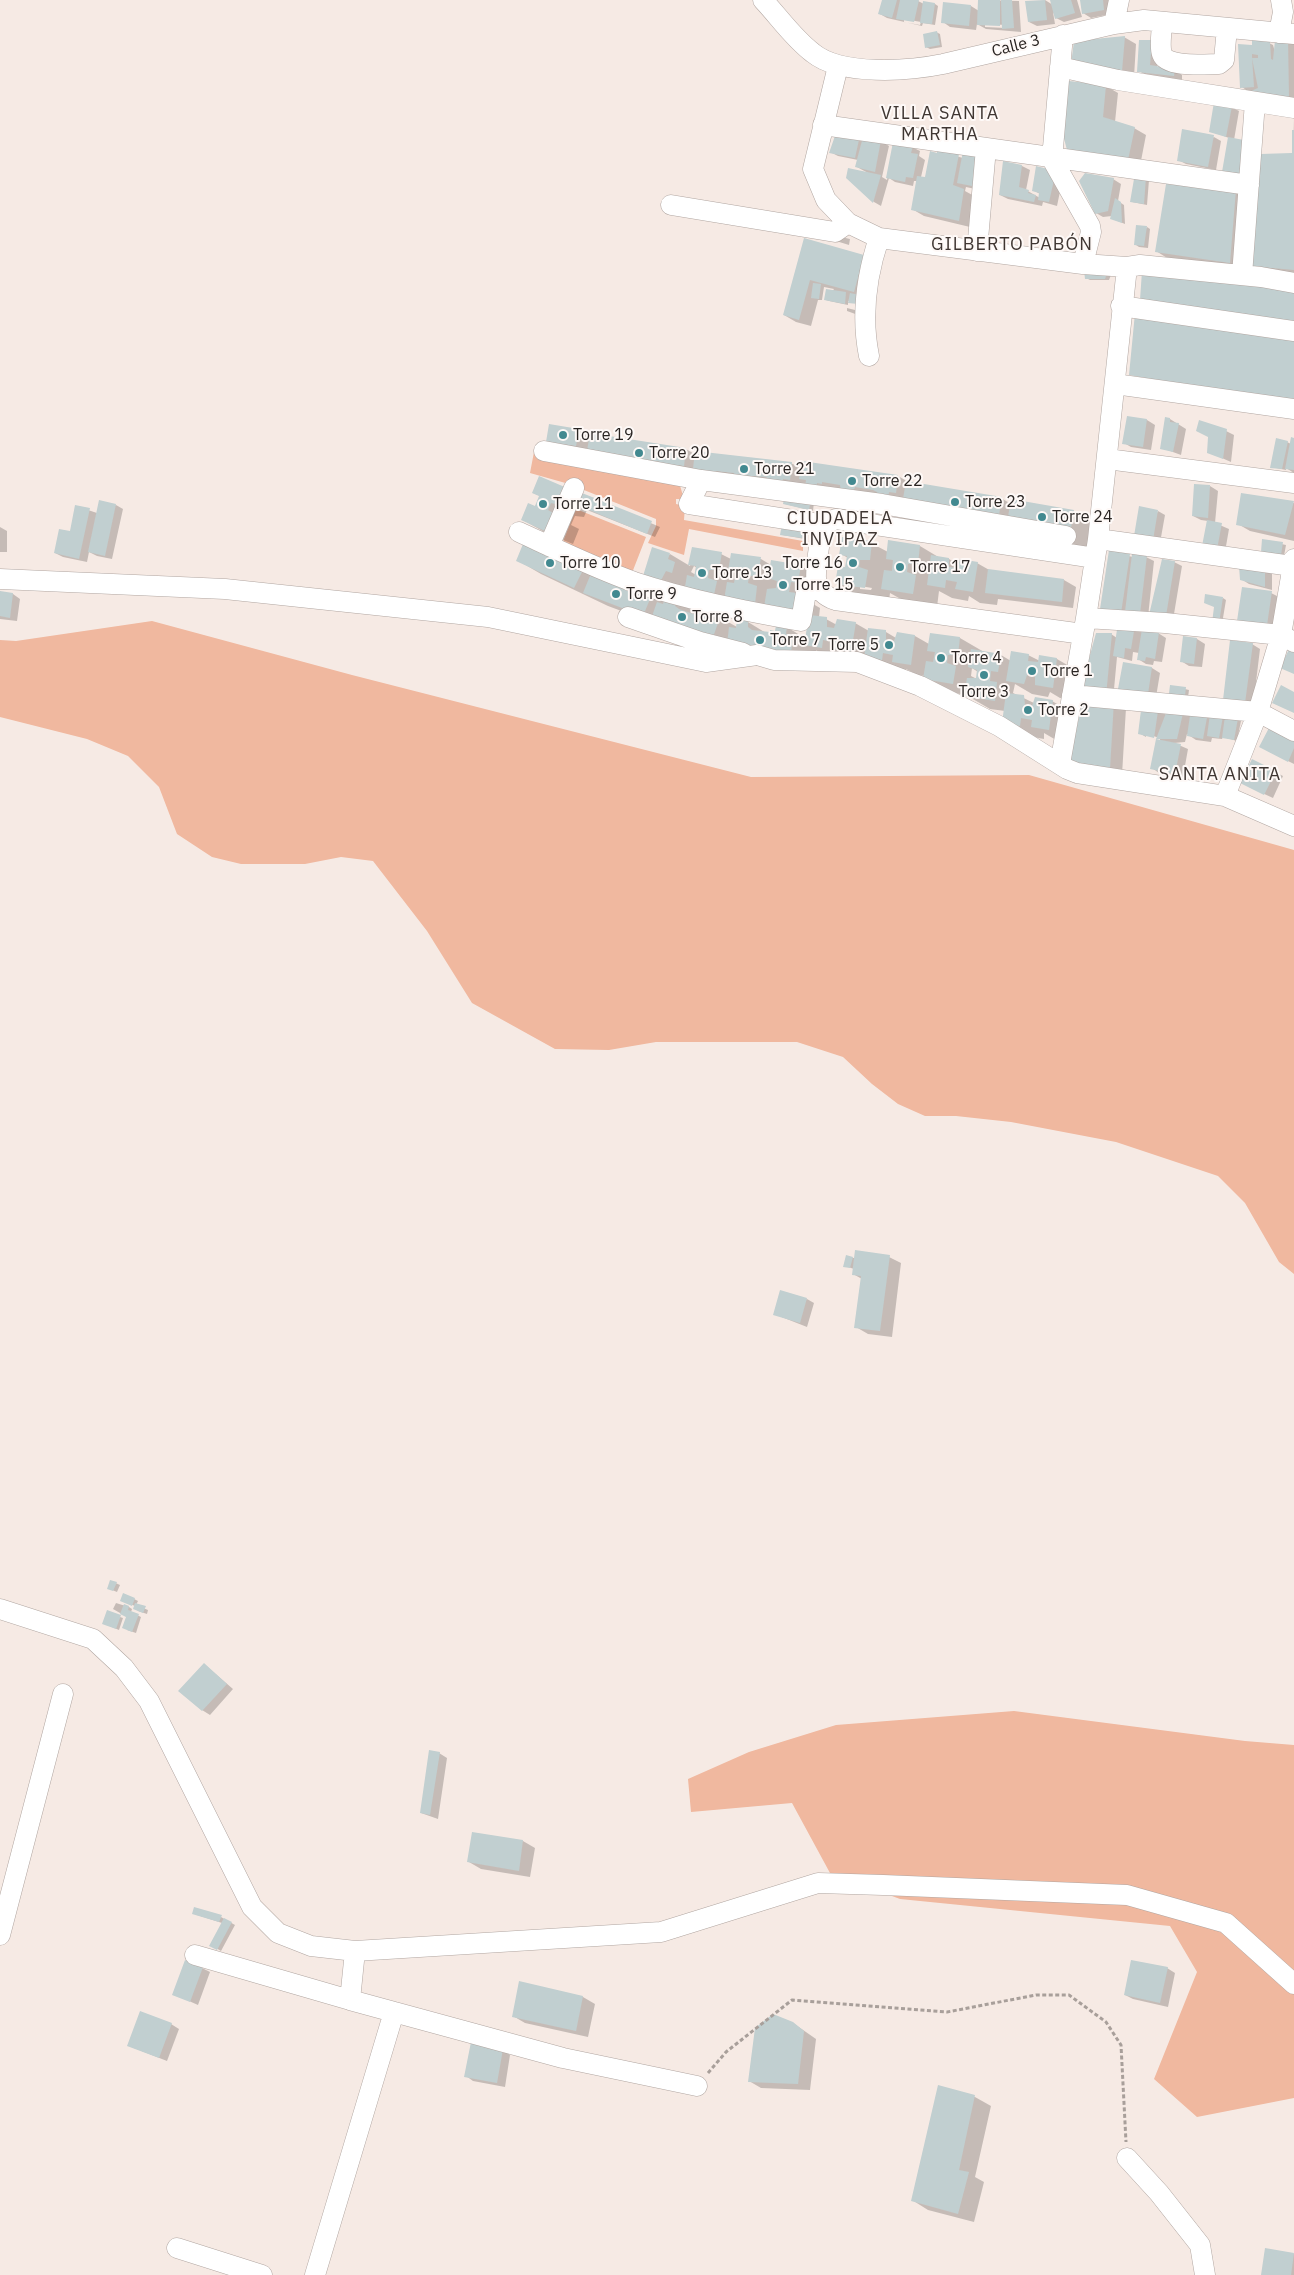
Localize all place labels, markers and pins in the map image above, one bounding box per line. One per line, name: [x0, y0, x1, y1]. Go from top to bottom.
place label: Torre 19: [573, 425, 633, 445]
marker: Torre 19: [557, 429, 569, 441]
place label: Torre 20: [649, 443, 709, 463]
marker: Torre 20: [633, 447, 645, 459]
place label: Torre 21: [754, 459, 814, 479]
marker: Torre 21: [738, 463, 750, 475]
place label: Torre 22: [862, 471, 922, 491]
marker: Torre 22: [846, 475, 858, 487]
place label: Torre 23: [965, 492, 1025, 512]
place label: Torre 11: [553, 494, 613, 514]
marker: Torre 23: [949, 496, 961, 508]
marker: Torre 11: [537, 498, 549, 510]
place label: Torre 24: [1052, 507, 1112, 527]
marker: Torre 24: [1036, 511, 1048, 523]
place label: Torre 10: [560, 553, 620, 573]
place label: Torre 16: [783, 553, 843, 573]
marker: Torre 10: [544, 557, 556, 569]
marker: Torre 16: [847, 557, 859, 569]
place label: Torre 17: [910, 557, 970, 577]
marker: Torre 17: [894, 561, 906, 573]
place label: Torre 13: [712, 563, 772, 583]
marker: Torre 13: [696, 567, 708, 579]
place label: Torre 15: [793, 575, 853, 595]
marker: Torre 15: [777, 579, 789, 591]
place label: Torre 9: [626, 584, 677, 604]
marker: Torre 9: [610, 588, 622, 600]
place label: Torre 8: [692, 607, 743, 627]
marker: Torre 8: [676, 611, 688, 623]
place label: Torre 7: [770, 630, 821, 650]
marker: Torre 7: [754, 634, 766, 646]
place label: Torre 5: [828, 635, 879, 655]
marker: Torre 5: [883, 639, 895, 651]
place label: Torre 4: [951, 648, 1002, 668]
marker: Torre 4: [935, 652, 947, 664]
place label: Torre 1: [1042, 661, 1093, 681]
marker: Torre 1: [1026, 665, 1038, 677]
marker: Torre 3: [978, 669, 990, 681]
place label: Torre 3: [959, 682, 1009, 702]
place label: Torre 2: [1038, 700, 1089, 720]
marker: Torre 2: [1022, 704, 1034, 716]

